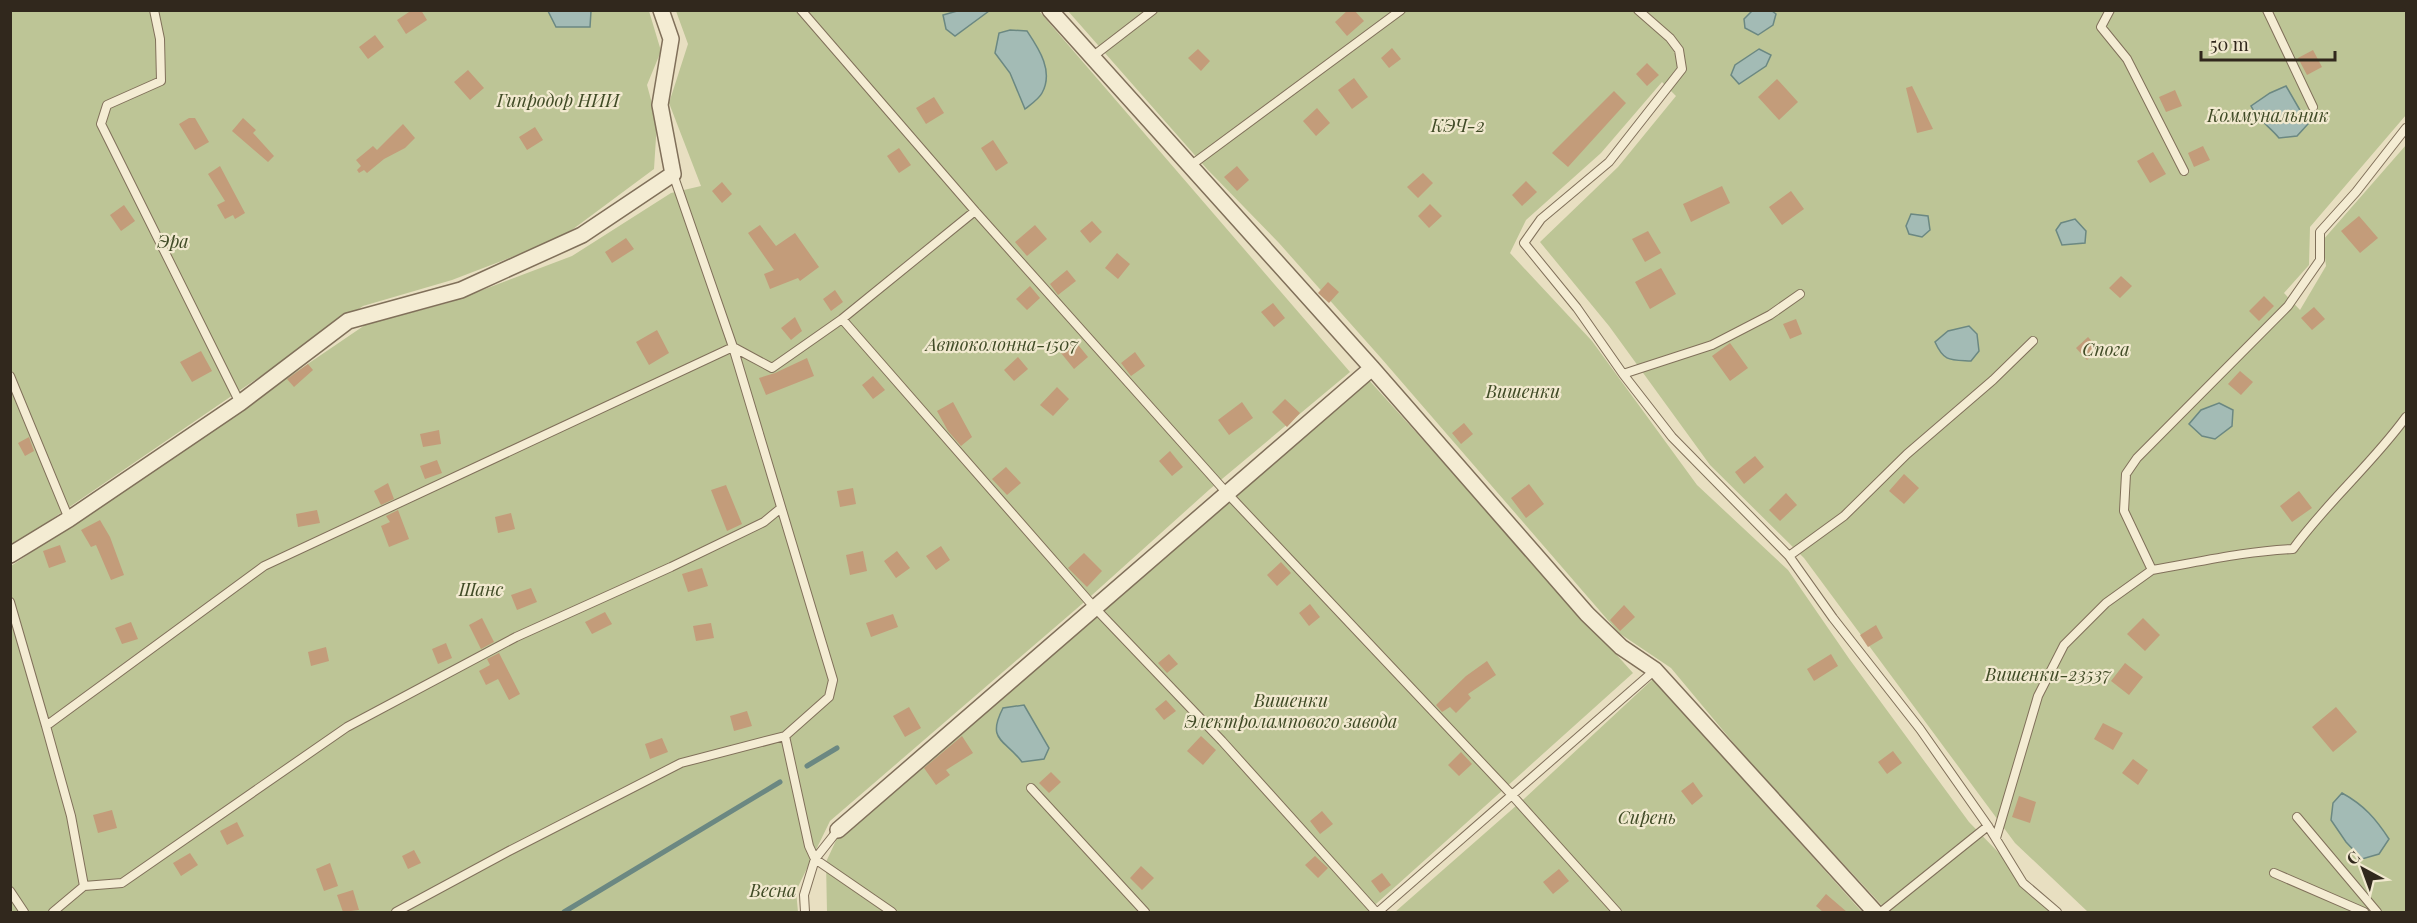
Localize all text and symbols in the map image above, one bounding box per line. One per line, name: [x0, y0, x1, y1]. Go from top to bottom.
scale bar: [2201, 24, 2334, 62]
text: 50 m: [2210, 32, 2249, 56]
park label: Гипродор НИИ: [496, 88, 621, 112]
park label: Коммунальник: [2206, 103, 2329, 127]
park label: КЭЧ-2: [1430, 113, 1485, 137]
park label: Эра: [156, 229, 189, 253]
park label: Автоколонна-1507: [924, 332, 1079, 356]
park label: Спога: [2082, 337, 2130, 361]
park label: Вишенки: [1485, 379, 1560, 403]
park label: Шанс: [458, 577, 504, 601]
park label: Вишенки-23537: [1984, 662, 2112, 686]
park label: Вишенки Электролампового завода: [1183, 688, 1398, 733]
park label: Сирень: [1618, 805, 1676, 829]
north arrow: [2333, 839, 2393, 899]
text: С: [2342, 846, 2364, 869]
park label: Весна: [749, 878, 796, 902]

